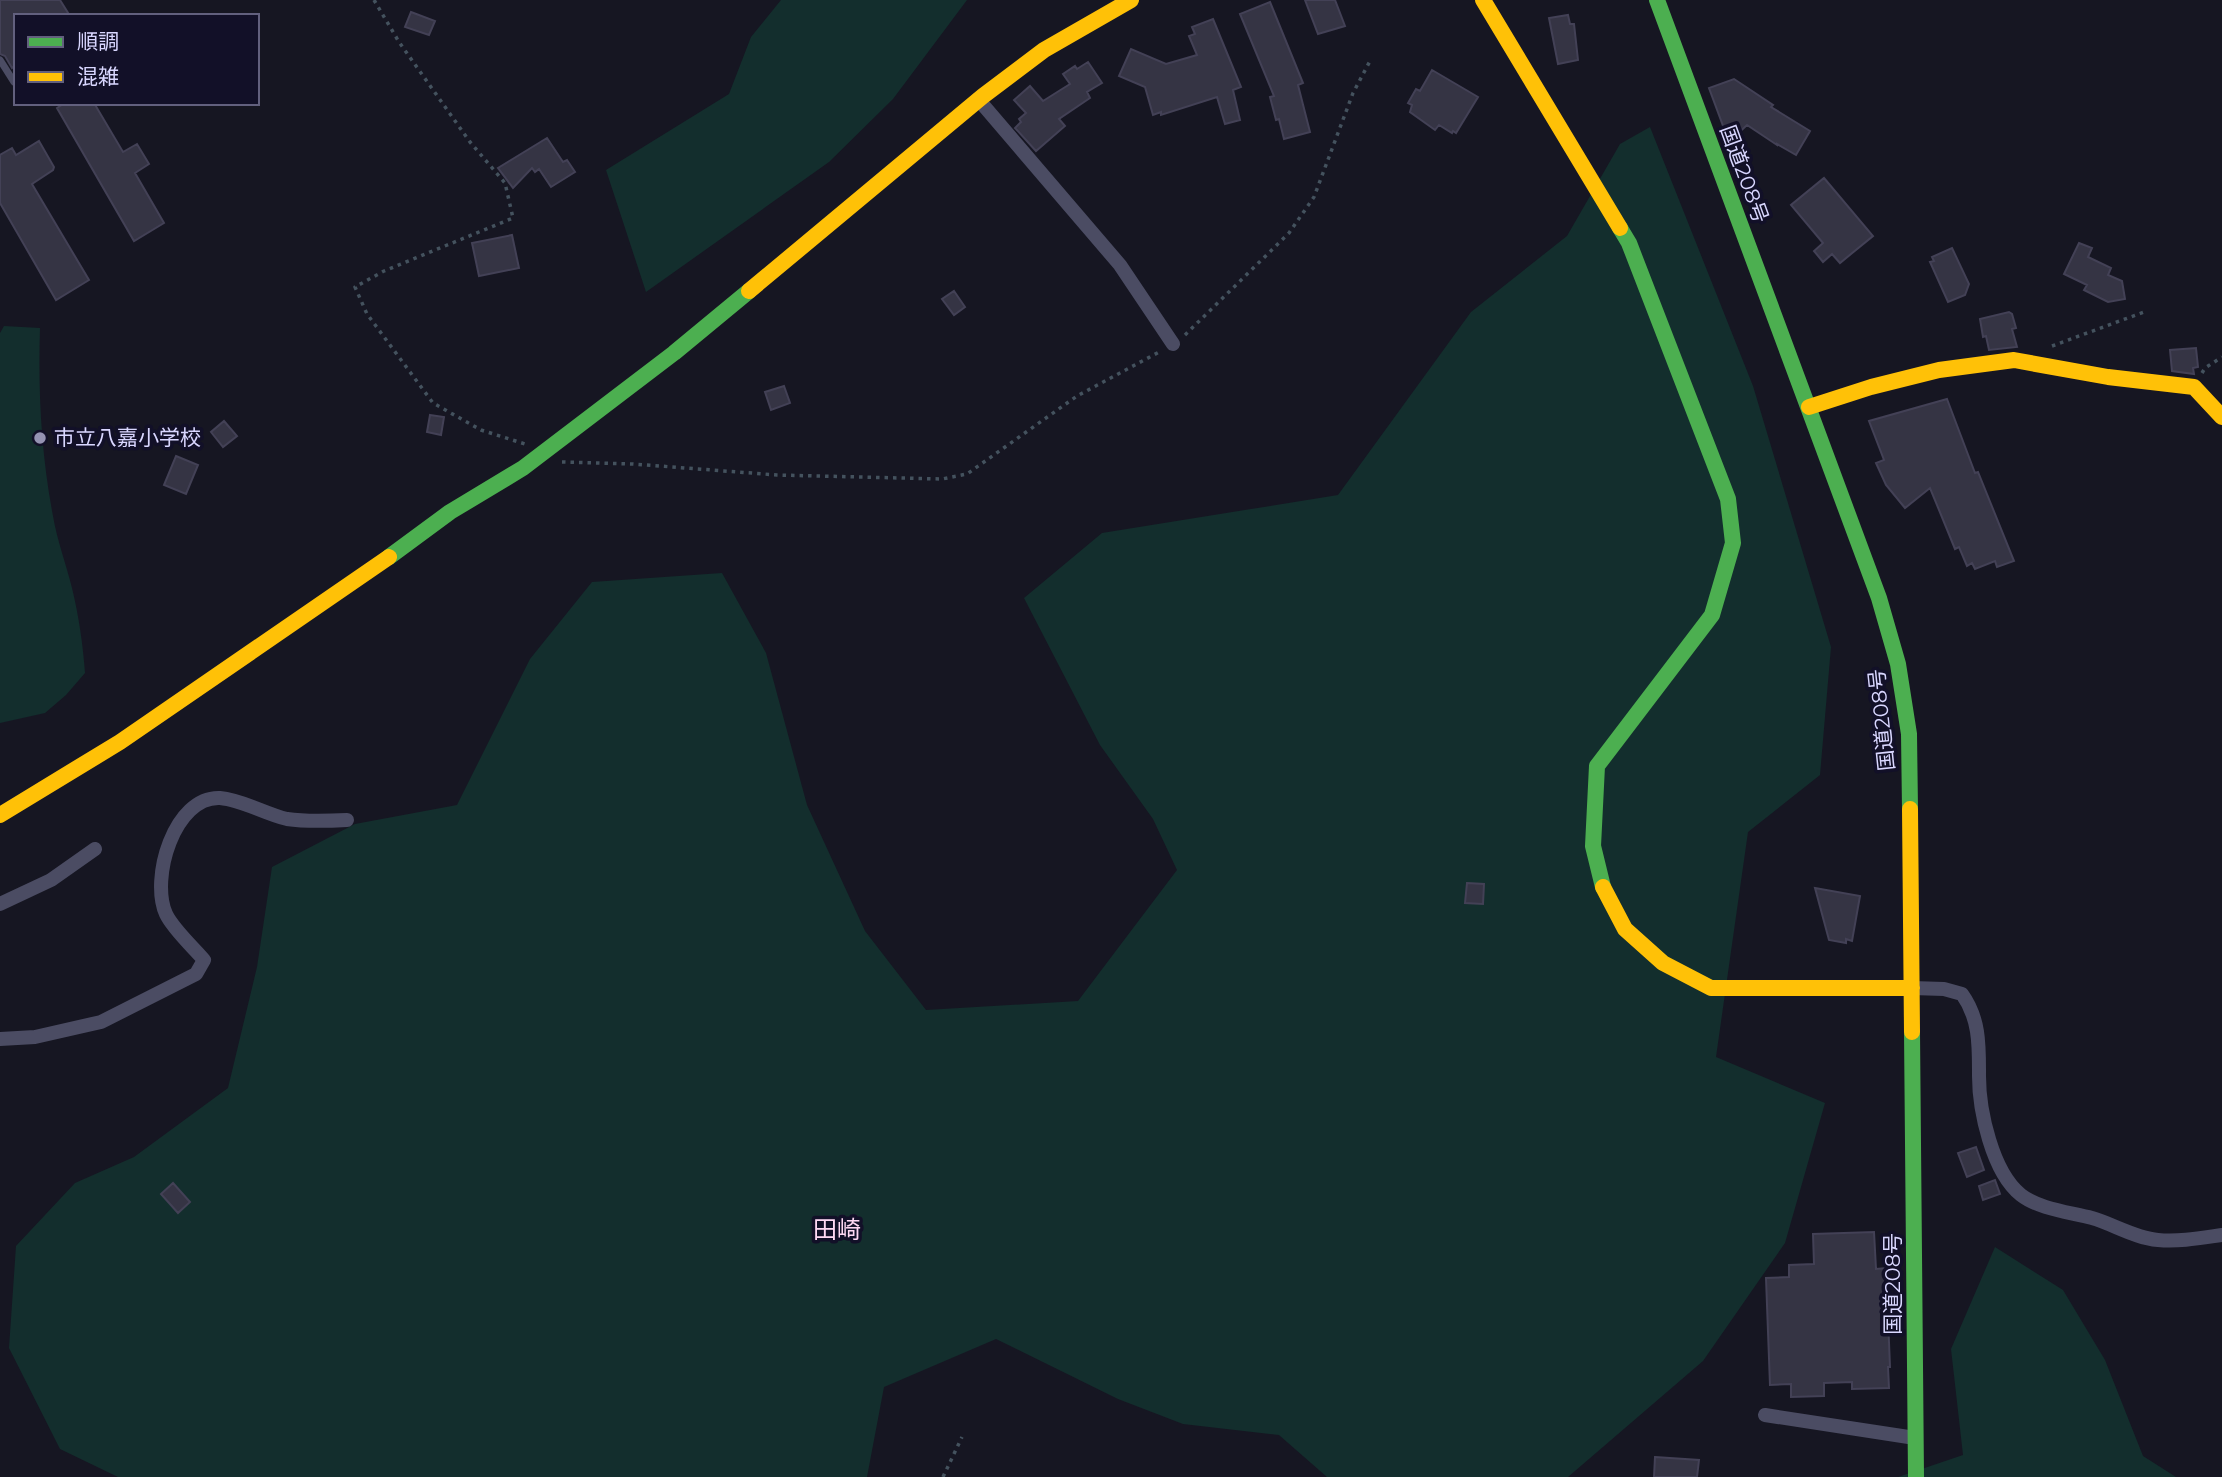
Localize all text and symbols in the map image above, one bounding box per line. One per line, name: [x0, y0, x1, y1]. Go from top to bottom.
legend: [14, 14, 259, 105]
text: 順調: [77, 29, 119, 54]
text: 混雑: [77, 64, 119, 89]
street label: 国道208号: [1715, 122, 1774, 226]
place label: 市立八嘉小学校: [54, 425, 201, 450]
marker: 市立八嘉小学校: [32, 430, 48, 446]
street label: 国道208号: [1864, 668, 1899, 772]
district label: 田崎: [813, 1215, 861, 1244]
street label: 国道208号: [1880, 1233, 1905, 1335]

